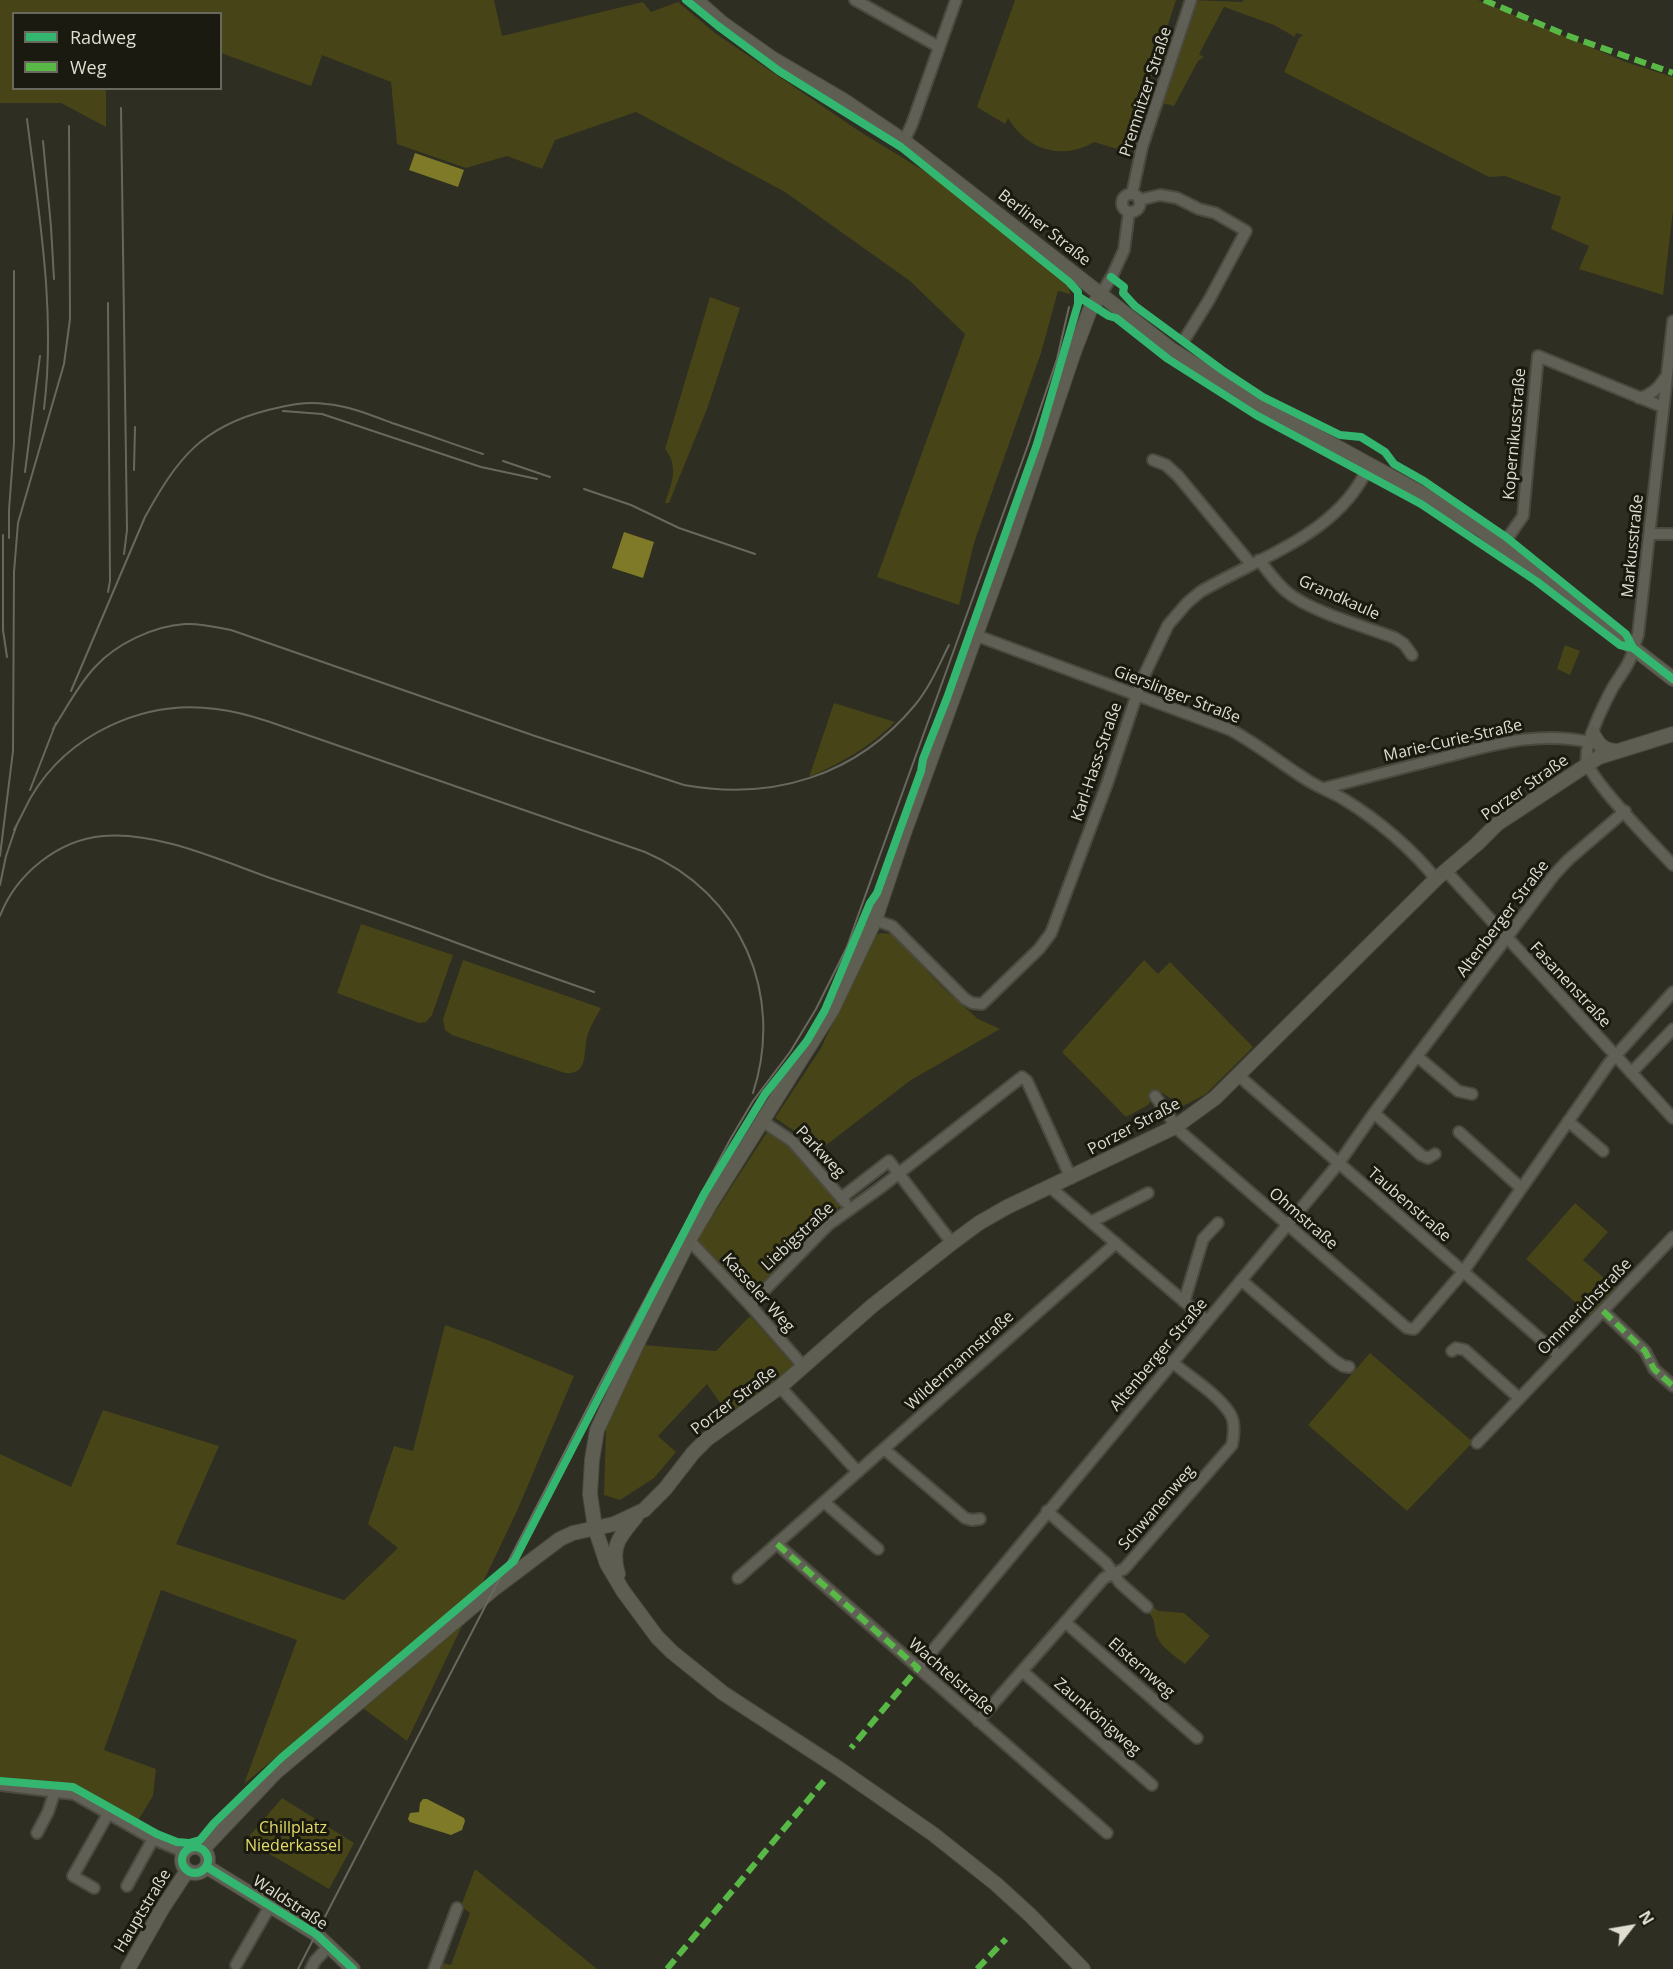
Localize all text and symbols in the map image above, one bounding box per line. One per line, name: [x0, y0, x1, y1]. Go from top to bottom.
legend: [12, 12, 222, 90]
text: Radweg: [70, 25, 136, 49]
street label: Premnitzer Straße: [1116, 25, 1176, 159]
text: Weg: [70, 55, 107, 79]
street label: Berliner Straße: [994, 186, 1094, 270]
street label: Kopernikusstraße: [1500, 367, 1530, 501]
street label: Markusstraße: [1618, 494, 1648, 598]
street label: Grandkaule: [1295, 572, 1383, 624]
street label: Gierslinger Straße: [1111, 662, 1243, 728]
street label: Karl-Hass-Straße: [1068, 700, 1126, 824]
street label: Marie-Curie-Straße: [1382, 716, 1524, 766]
street label: Porzer Straße: [1478, 751, 1572, 825]
street label: Altenberger Straße: [1453, 857, 1553, 981]
street label: Fasanenstraße: [1525, 938, 1615, 1032]
street label: Porzer Straße: [1085, 1095, 1183, 1159]
street label: Parkweg: [791, 1122, 849, 1182]
street label: Taubenstraße: [1364, 1164, 1454, 1246]
street label: Ohmstraße: [1265, 1184, 1341, 1254]
street label: Liebigstraße: [758, 1199, 838, 1275]
street label: Kasseler Weg: [718, 1250, 798, 1336]
street label: Ommerichstraße: [1534, 1255, 1636, 1359]
street label: Altenberger Straße: [1106, 1295, 1212, 1415]
street label: Wildermannstraße: [902, 1307, 1018, 1415]
street label: Porzer Straße: [688, 1363, 780, 1439]
street label: Schwanenweg: [1115, 1462, 1199, 1554]
street label: Wachtelstraße: [904, 1634, 998, 1720]
street label: Elsternweg: [1104, 1634, 1178, 1702]
street label: Zaunkönigweg: [1050, 1674, 1144, 1760]
park label: Chillplatz Niederkassel: [245, 1818, 341, 1856]
street label: Hauptstraße: [111, 1866, 175, 1956]
street label: Waldstraße: [249, 1872, 331, 1934]
north arrow: [1601, 1897, 1661, 1957]
text: N: [1634, 1906, 1659, 1929]

